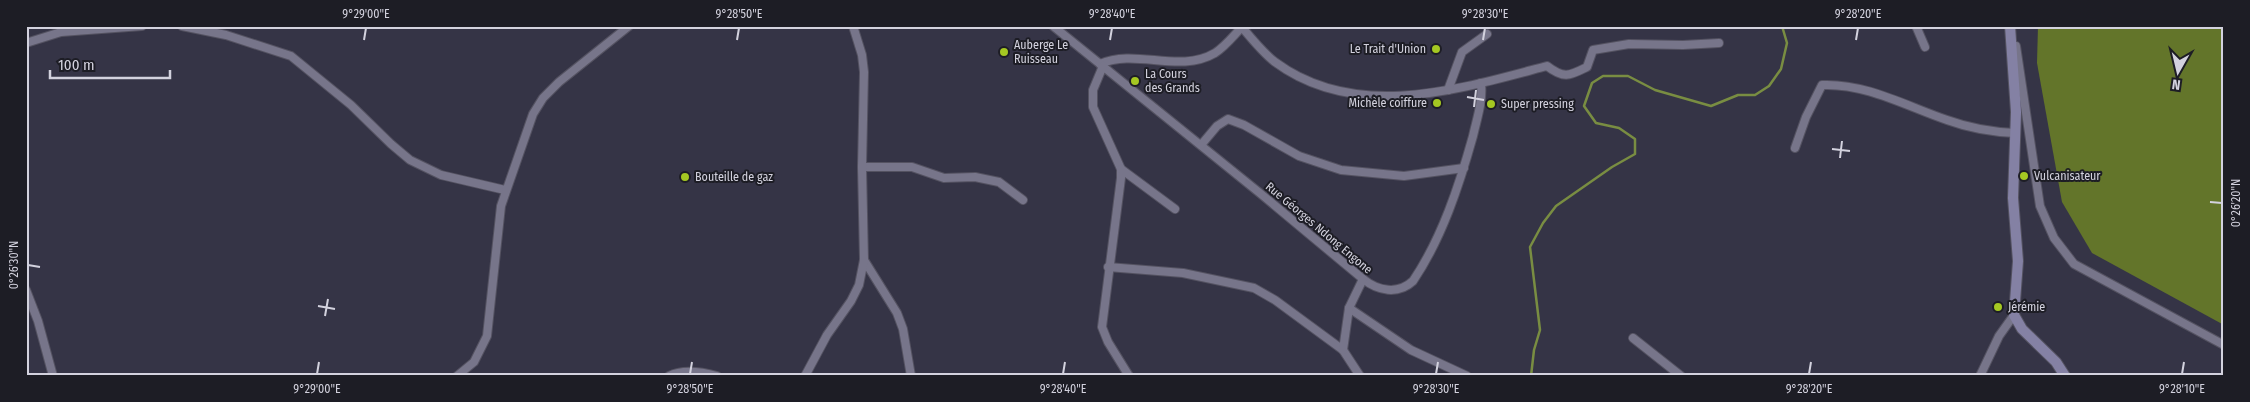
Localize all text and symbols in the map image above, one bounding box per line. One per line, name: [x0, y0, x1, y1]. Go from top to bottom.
text: 9°29'00"E: [342, 7, 390, 21]
text: 9°28'50"E: [716, 7, 763, 21]
text: 9°28'40"E: [1089, 7, 1136, 21]
text: 9°28'30"E: [1462, 7, 1509, 21]
text: 9°28'20"E: [1835, 7, 1882, 21]
place label: Auberge Le Ruisseau: [1014, 38, 1068, 66]
place label: Le Trait d'Union: [1350, 42, 1426, 56]
marker: Le Trait d'Union: [1430, 43, 1442, 55]
marker: Auberge Le Ruisseau: [998, 46, 1010, 58]
scale bar: [50, 48, 170, 80]
north arrow: [2152, 48, 2202, 98]
text: 100 m: [58, 56, 95, 74]
place label: La Cours des Grands: [1145, 67, 1200, 95]
marker: La Cours des Grands: [1129, 75, 1141, 87]
text: N: [2171, 75, 2182, 93]
place label: Michèle coiffure: [1349, 96, 1427, 110]
marker: Michèle coiffure: [1431, 97, 1443, 109]
place label: Super pressing: [1501, 97, 1574, 111]
marker: Super pressing: [1485, 98, 1497, 110]
place label: Vulcanisateur: [2034, 169, 2101, 183]
place label: Bouteille de gaz: [695, 170, 773, 184]
marker: Vulcanisateur: [2018, 170, 2030, 182]
marker: Bouteille de gaz: [679, 171, 691, 183]
street label: Rue Géorges Ndong Engone: [1263, 179, 1375, 277]
text: 0°26'20"N: [2229, 179, 2243, 227]
text: 0°26'30"N: [7, 241, 21, 289]
place label: Jérémie: [2008, 300, 2045, 314]
marker: Jérémie: [1992, 301, 2004, 313]
text: 9°29'00"E: [293, 382, 341, 396]
text: 9°28'50"E: [667, 382, 714, 396]
text: 9°28'40"E: [1040, 382, 1087, 396]
text: 9°28'30"E: [1413, 382, 1460, 396]
text: 9°28'20"E: [1786, 382, 1833, 396]
text: 9°28'10"E: [2159, 382, 2205, 396]

